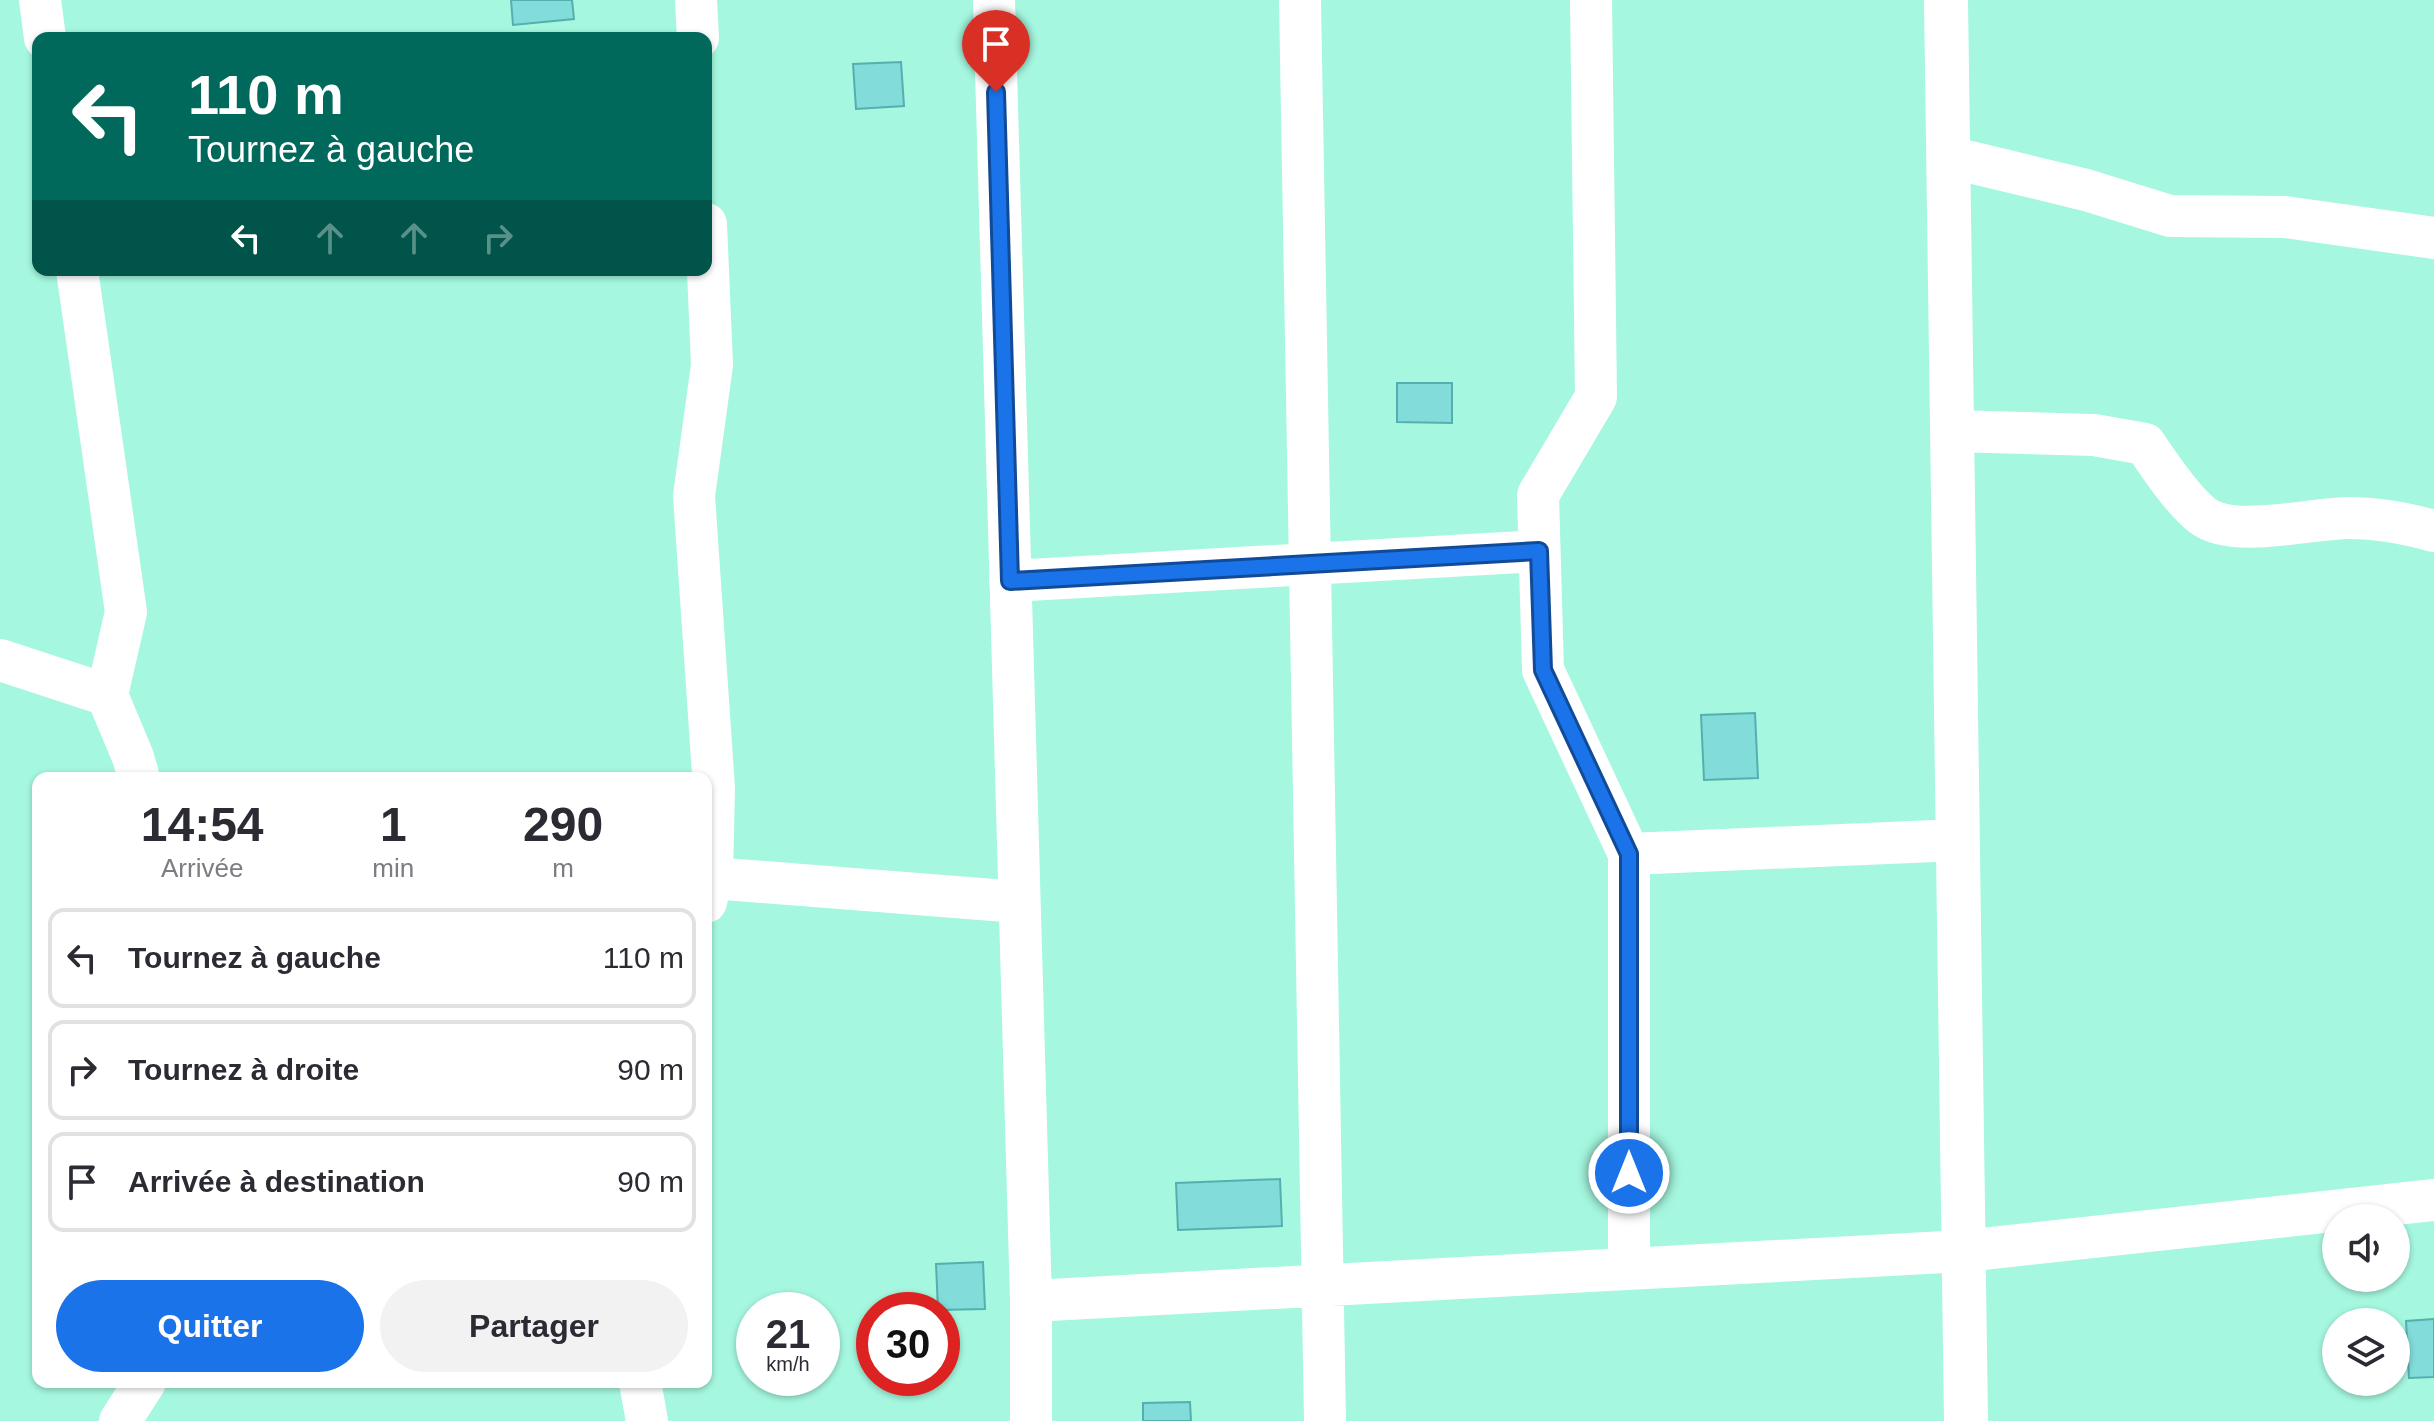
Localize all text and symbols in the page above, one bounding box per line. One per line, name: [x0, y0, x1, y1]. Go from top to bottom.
pin: [962, 10, 1030, 92]
icon: arrive: [974, 22, 1018, 66]
text: 110 m: [188, 63, 344, 126]
icon: left: [56, 64, 160, 168]
text: Tournez à gauche: [188, 129, 474, 170]
icon: left: [224, 216, 268, 260]
icon: ahead: [308, 216, 352, 260]
icon: ahead: [392, 216, 436, 260]
icon: right: [476, 216, 520, 260]
text: 14:54: [141, 798, 264, 851]
text: 1: [380, 798, 407, 851]
text: 290: [523, 798, 603, 851]
text: Arrivée: [161, 853, 243, 883]
text: min: [372, 853, 414, 883]
text: m: [552, 853, 574, 883]
icon: left: [60, 936, 104, 980]
text: Tournez à gauche: [128, 941, 381, 974]
text: 110 m: [603, 941, 684, 974]
icon: right: [60, 1048, 104, 1092]
text: Tournez à droite: [128, 1053, 359, 1086]
text: 90 m: [617, 1053, 684, 1086]
position arrow: [1587, 1131, 1671, 1215]
icon: arrive: [60, 1160, 104, 1204]
text: Arrivée à destination: [128, 1165, 425, 1198]
text: 90 m: [617, 1165, 684, 1198]
map controls: [2322, 1204, 2410, 1396]
button: sound: [2322, 1204, 2410, 1292]
button: Quitter: [56, 1280, 364, 1372]
button: Partager: [380, 1280, 688, 1372]
speed limit sign: 30: [856, 1292, 960, 1396]
button: layers: [2322, 1308, 2410, 1396]
text: 21: [766, 1312, 810, 1356]
text: km/h: [766, 1353, 810, 1375]

